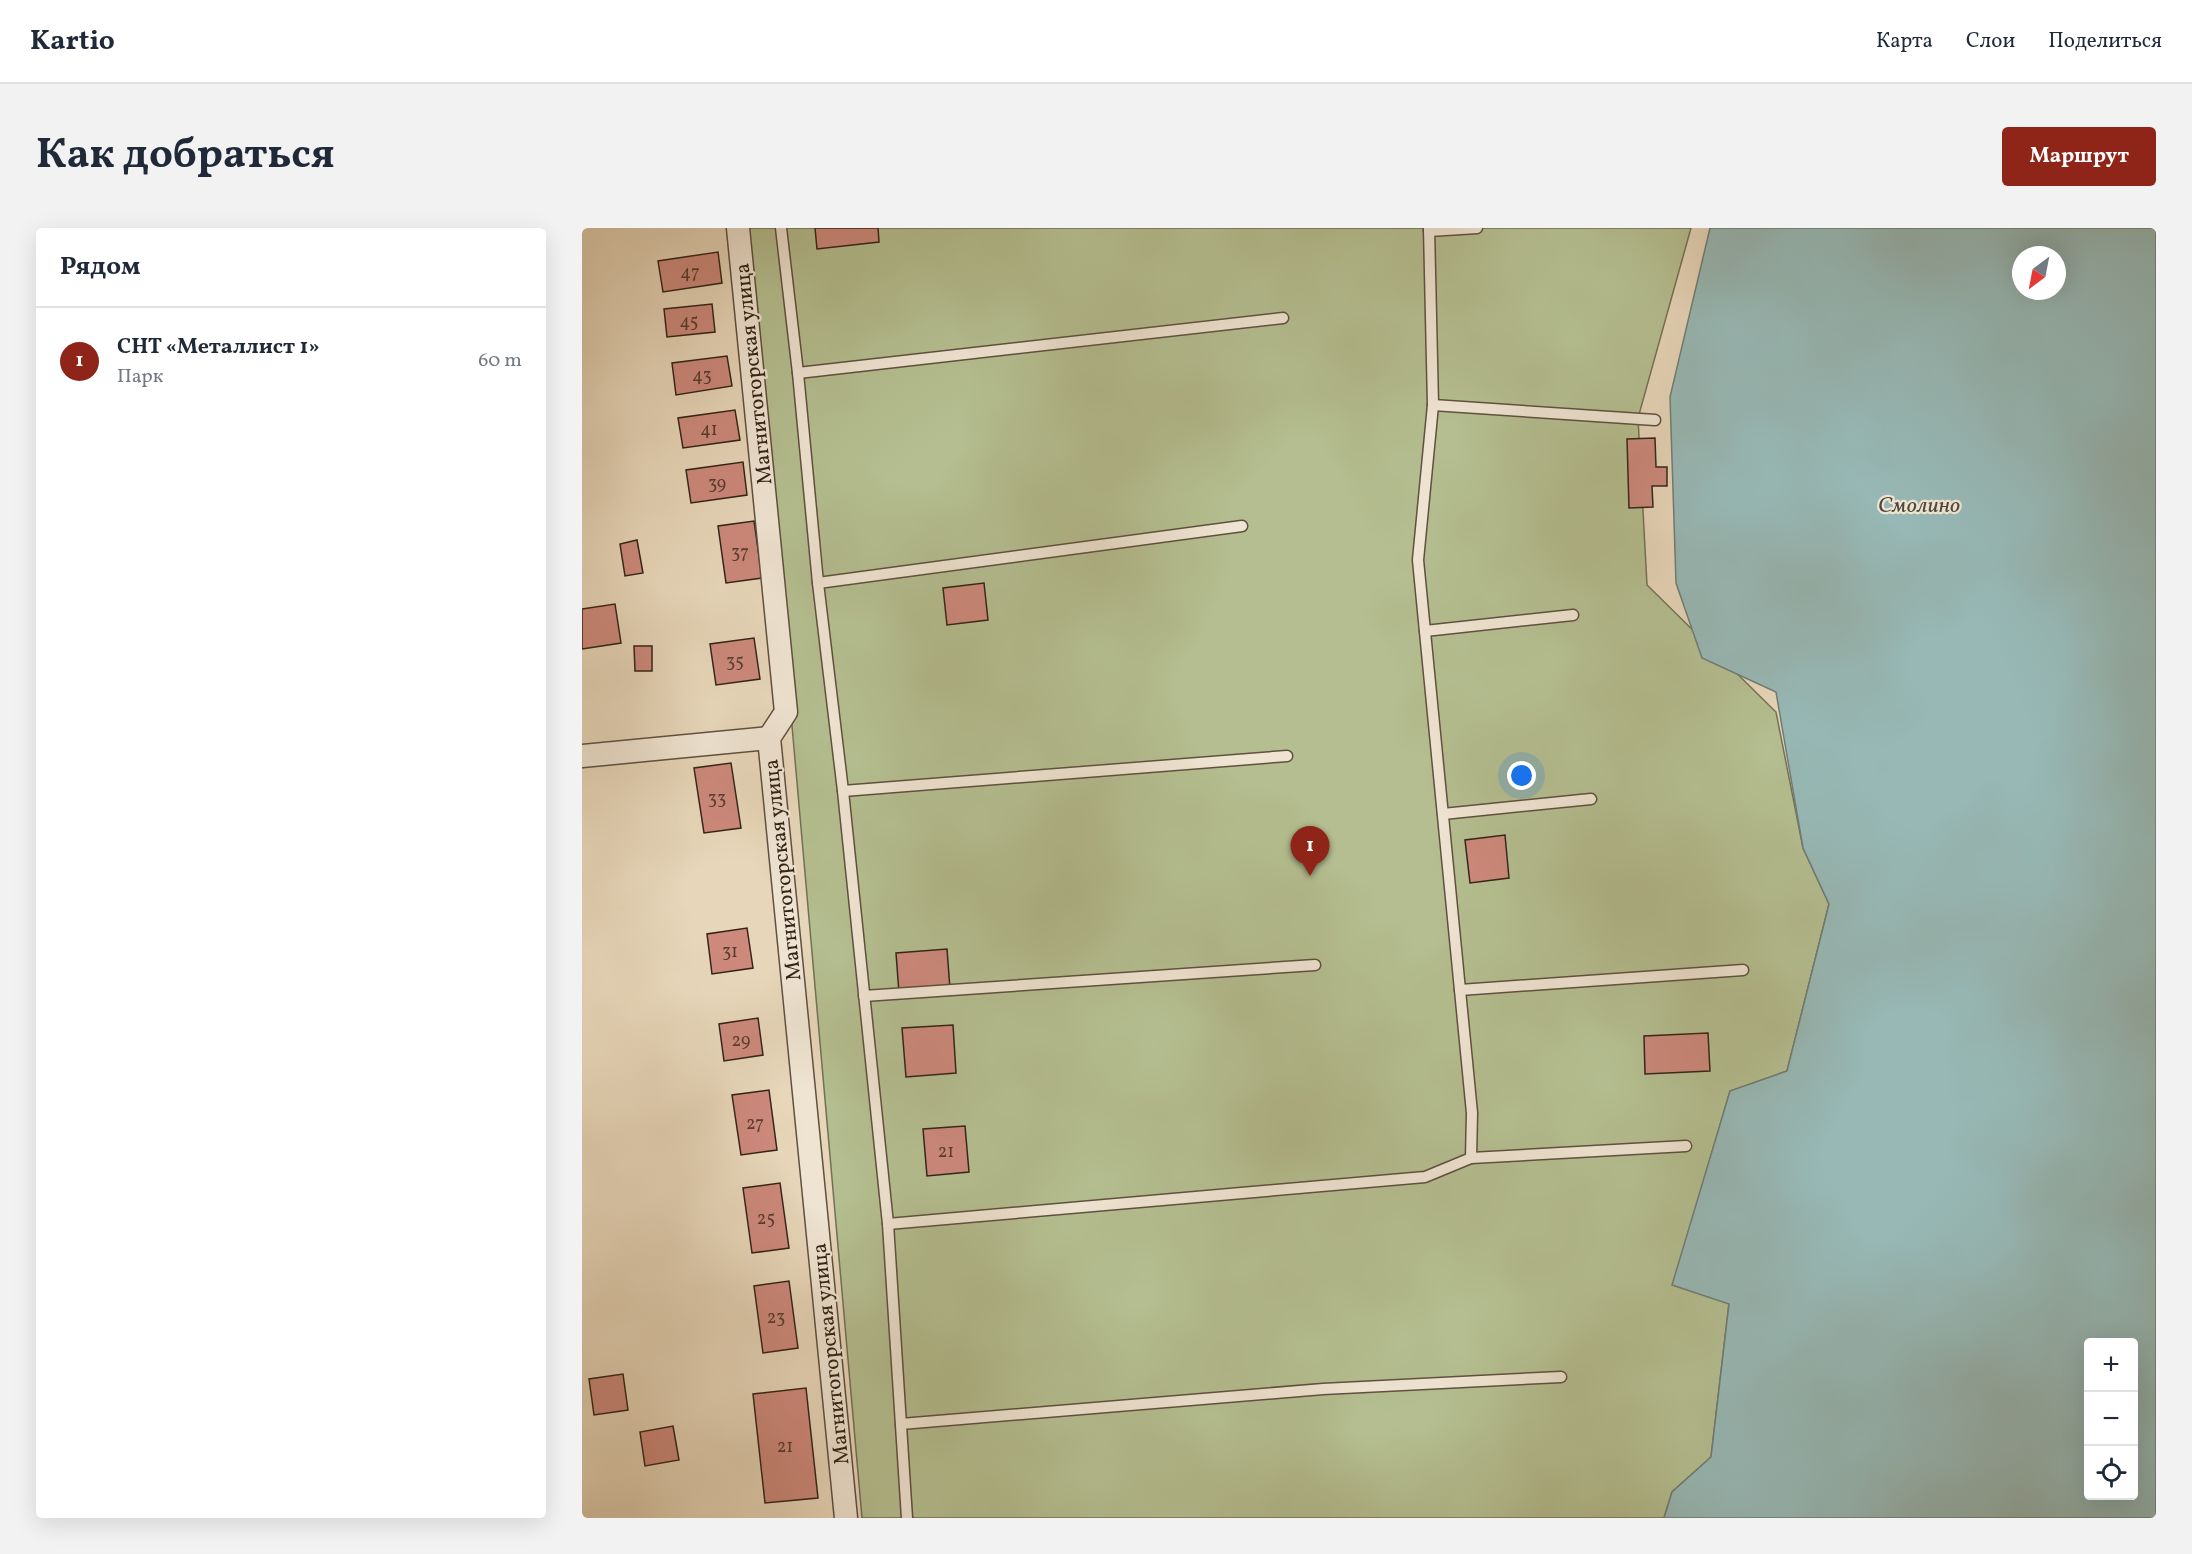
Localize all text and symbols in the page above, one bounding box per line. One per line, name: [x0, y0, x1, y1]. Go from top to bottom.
text: Kartio: [30, 22, 115, 61]
text: Карта: [1876, 27, 1933, 56]
text: Слои: [1966, 27, 2015, 56]
text: Поделиться: [2048, 27, 2162, 56]
text: Как добраться: [36, 127, 335, 186]
button: Маршрут: [2002, 127, 2156, 186]
north arrow: [2012, 246, 2066, 300]
text: Рядом: [60, 249, 140, 285]
house number: 47: [680, 261, 700, 286]
street label: Магнитогорская улица: [728, 262, 781, 486]
house number: 45: [680, 310, 698, 335]
text: СНТ «Металлист 1»: [117, 332, 320, 363]
text: 1: [75, 347, 84, 375]
text: 60 m: [478, 347, 522, 375]
text: Парк: [117, 363, 163, 391]
house number: 43: [692, 364, 712, 389]
house number: 41: [700, 418, 718, 443]
house number: 39: [708, 472, 726, 497]
water label: Смолино: [1878, 491, 1960, 522]
house number: 37: [731, 541, 749, 566]
house number: 35: [726, 650, 744, 675]
street label: Магнитогорская улица: [757, 758, 810, 982]
your location: [1507, 761, 1536, 790]
house number: 33: [708, 787, 726, 812]
pin: 1: [1290, 826, 1330, 876]
house number: 31: [722, 940, 738, 965]
house number: 29: [732, 1029, 750, 1054]
house number: 27: [746, 1112, 764, 1137]
house number: 21: [938, 1140, 954, 1165]
house number: 25: [757, 1207, 775, 1232]
street label: Магнитогорская улица: [805, 1242, 858, 1466]
house number: 23: [767, 1306, 785, 1331]
map controls: [2084, 1338, 2138, 1500]
button: +: [2084, 1338, 2138, 1392]
button: −: [2084, 1392, 2138, 1446]
house number: 21: [777, 1435, 793, 1460]
button: locate: [2084, 1446, 2138, 1500]

